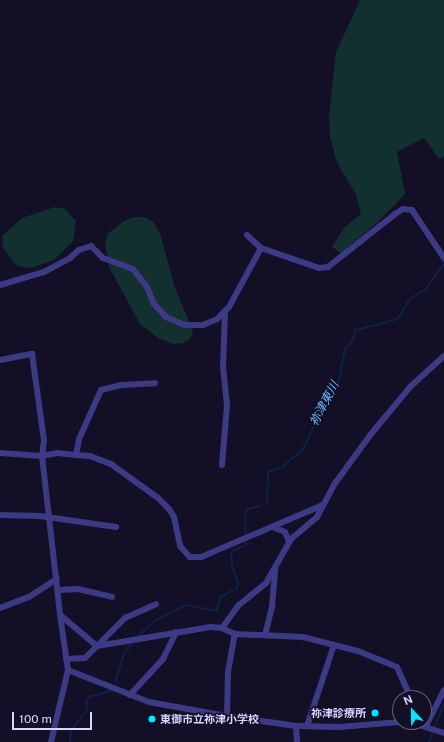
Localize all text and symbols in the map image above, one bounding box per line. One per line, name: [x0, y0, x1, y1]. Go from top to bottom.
water label: 祢津東川: [307, 379, 343, 429]
north arrow: [392, 690, 432, 730]
text: N: [402, 693, 414, 707]
scale bar: [14, 704, 94, 730]
place label: 祢津診療所: [311, 706, 366, 720]
marker: 祢津診療所: [369, 707, 381, 719]
text: 100 m: [19, 712, 52, 726]
place label: 東御市立祢津小学校: [160, 712, 259, 726]
marker: 東御市立祢津小学校: [147, 714, 157, 724]

